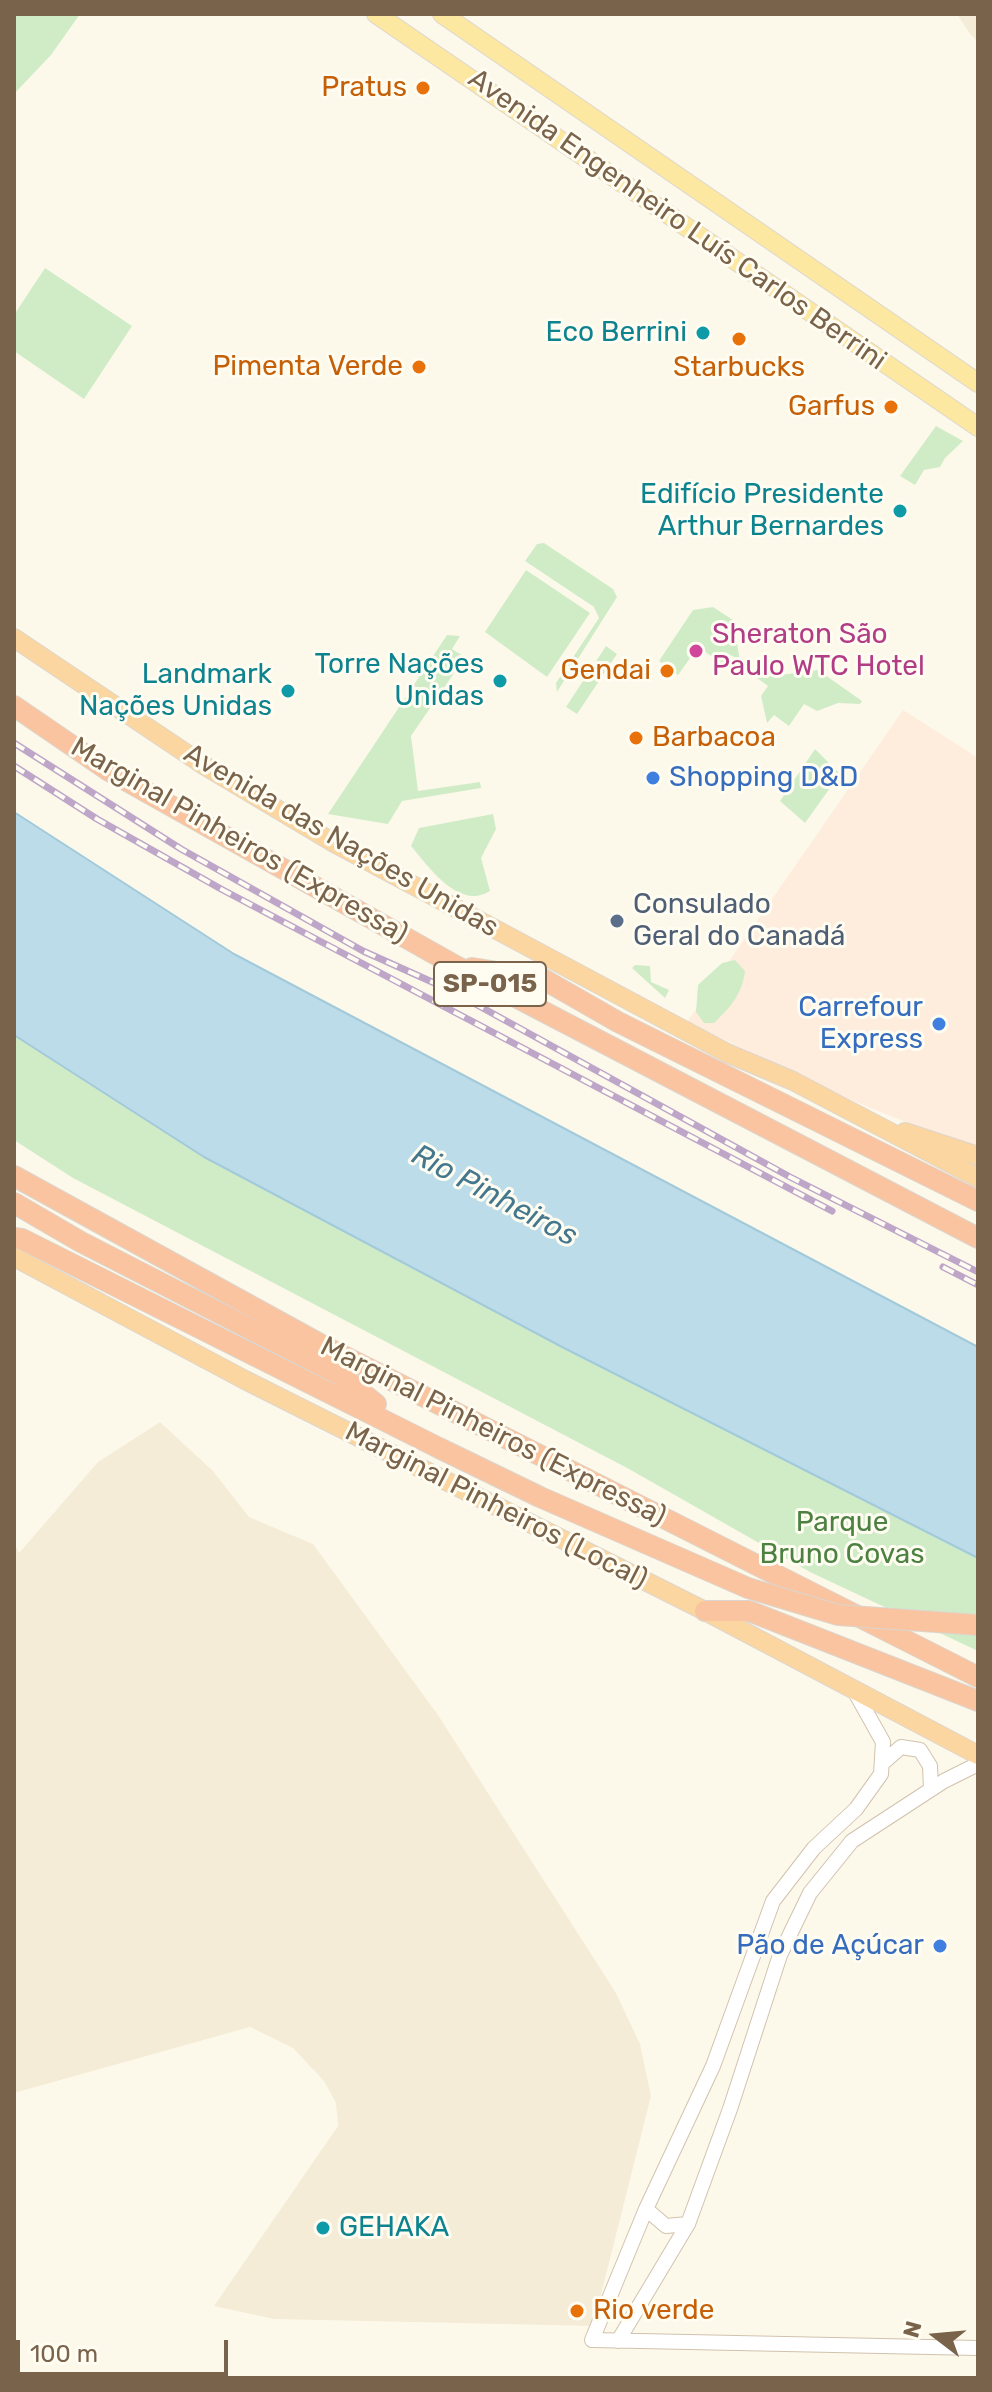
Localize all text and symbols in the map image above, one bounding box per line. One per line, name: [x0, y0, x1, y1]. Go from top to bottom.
street label: Avenida Engenheiro Luís Carlos Berrini: [462, 62, 892, 378]
place label: Pratus: [321, 71, 407, 105]
marker: Pratus: [414, 79, 432, 97]
place label: Eco Berrini: [546, 316, 687, 350]
marker: Eco Berrini: [694, 324, 712, 342]
marker: Starbucks: [730, 330, 748, 348]
place label: Pimenta Verde: [212, 350, 403, 384]
place label: Starbucks: [673, 351, 805, 385]
marker: Pimenta Verde: [410, 358, 428, 376]
place label: Garfus: [788, 390, 875, 424]
marker: Garfus: [882, 398, 900, 416]
place label: Edifício Presidente Arthur Bernardes: [640, 478, 884, 544]
marker: Edifício Presidente Arthur Bernardes: [891, 502, 909, 520]
place label: Sheraton São Paulo WTC Hotel: [712, 618, 925, 684]
marker: Sheraton São Paulo WTC Hotel: [687, 642, 705, 660]
place label: Torre Nações Unidas: [314, 648, 484, 714]
place label: Gendai: [560, 654, 651, 688]
place label: Landmark Nações Unidas: [79, 658, 272, 724]
marker: Gendai: [658, 662, 676, 680]
marker: Torre Nações Unidas: [491, 672, 509, 690]
marker: Landmark Nações Unidas: [279, 682, 297, 700]
place label: Barbacoa: [652, 721, 776, 755]
marker: Barbacoa: [627, 729, 645, 747]
street label: Marginal Pinheiros (Expressa): [65, 731, 413, 951]
street label: Avenida das Nações Unidas: [178, 737, 504, 945]
place label: Shopping D&D: [669, 761, 858, 795]
marker: Shopping D&D: [644, 769, 662, 787]
place label: Consulado Geral do Canadá: [633, 888, 846, 954]
marker: Consulado Geral do Canadá: [608, 912, 626, 930]
road number: SP-015: [434, 962, 546, 1006]
place label: Carrefour Express: [798, 991, 923, 1057]
marker: Carrefour Express: [930, 1015, 948, 1033]
water label: Rio Pinheiros: [405, 1137, 583, 1255]
street label: Marginal Pinheiros (Expressa): [315, 1330, 671, 1534]
street label: Marginal Pinheiros (Local): [339, 1415, 653, 1597]
park label: Parque Bruno Covas: [760, 1506, 924, 1572]
place label: Pão de Açúcar: [736, 1929, 924, 1963]
marker: Pão de Açúcar: [931, 1937, 949, 1955]
place label: GEHAKA: [339, 2211, 449, 2245]
marker: GEHAKA: [314, 2219, 332, 2237]
place label: Rio verde: [593, 2294, 714, 2328]
north arrow: [896, 2296, 976, 2376]
marker: Rio verde: [568, 2302, 586, 2320]
text: N: [897, 2318, 928, 2341]
scale bar: [20, 2324, 232, 2374]
text: 100 m: [30, 2340, 98, 2368]

